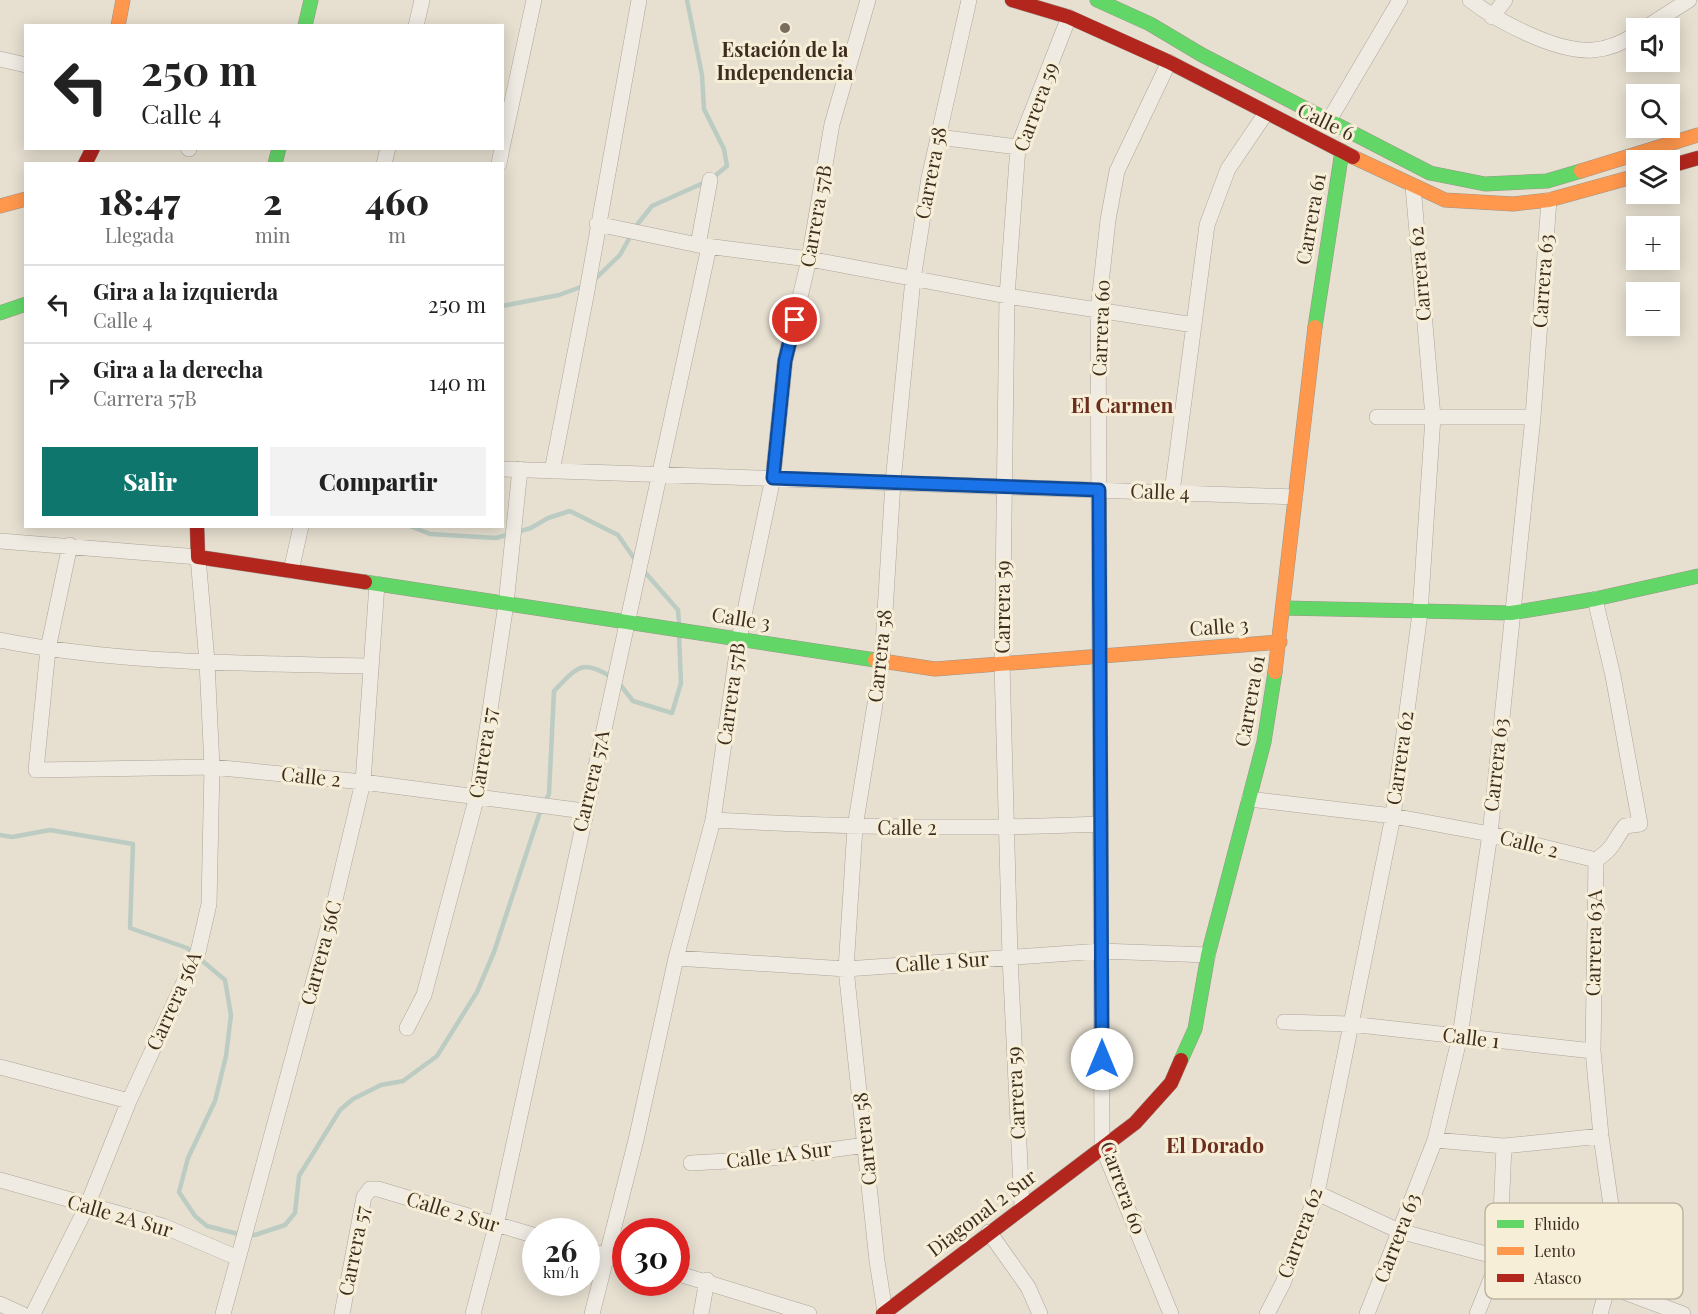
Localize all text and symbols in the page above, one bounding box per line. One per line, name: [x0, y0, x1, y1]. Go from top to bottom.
map controls: [1626, 18, 1680, 336]
button: sound: [1626, 18, 1680, 72]
marker: Estación de la Independencia: [778, 21, 792, 35]
place label: Estación de la Independencia: [717, 35, 854, 85]
text: 250 m: [141, 41, 257, 97]
icon: left: [42, 48, 120, 126]
street label: Carrera 59: [1006, 58, 1063, 155]
button: search: [1626, 84, 1680, 138]
text: Calle 4: [141, 95, 221, 131]
street label: Calle 6: [1294, 95, 1360, 146]
street label: Carrera 58: [907, 124, 952, 221]
button: layers: [1626, 150, 1680, 204]
street label: Carrera 57B: [792, 162, 837, 269]
street label: Carrera 61: [1288, 171, 1331, 267]
text: 18:47: [99, 176, 180, 224]
text: 2: [263, 176, 282, 224]
text: 460: [365, 176, 429, 224]
button: +: [1626, 216, 1680, 270]
text: Llegada: [105, 221, 174, 248]
text: min: [255, 221, 290, 248]
text: m: [388, 221, 406, 248]
street label: Carrera 62: [1401, 226, 1436, 323]
street label: Carrera 63: [1525, 233, 1558, 329]
text: Gira a la izquierda: [93, 276, 278, 306]
street label: Carrera 60: [1084, 279, 1115, 377]
button: −: [1626, 282, 1680, 336]
icon: left: [42, 288, 75, 321]
text: 250 m: [428, 289, 486, 319]
pin: [769, 294, 820, 345]
icon: arrive: [778, 303, 811, 336]
text: Calle 4: [93, 306, 153, 333]
text: Gira a la derecha: [93, 354, 263, 384]
icon: right: [42, 366, 75, 399]
text: 140 m: [429, 367, 486, 397]
text: Carrera 57B: [93, 384, 197, 411]
district label: El Carmen: [1071, 390, 1173, 418]
button: Salir: [42, 447, 258, 516]
button: Compartir: [270, 447, 486, 516]
street label: Calle 4: [1130, 476, 1190, 505]
street label: Carrera 59: [988, 560, 1015, 654]
street label: Calle 3: [710, 600, 773, 635]
street label: Carrera 58: [860, 608, 897, 704]
street label: Calle 3: [1188, 610, 1249, 641]
street label: Carrera 57B: [709, 641, 750, 747]
street label: Carrera 61: [1227, 653, 1270, 749]
street label: Carrera 57: [461, 706, 502, 800]
street label: Carrera 62: [1379, 709, 1418, 807]
street label: Carrera 63: [1476, 717, 1513, 813]
street label: Carrera 57A: [565, 727, 614, 834]
street label: Calle 2: [280, 759, 342, 792]
street label: Calle 2: [877, 813, 937, 840]
street label: Calle 2: [1497, 822, 1562, 863]
street label: Carrera 63A: [1578, 889, 1607, 997]
street label: Carrera 56C: [293, 897, 346, 1008]
street label: Calle 1 Sur: [894, 944, 990, 977]
street label: Carrera 56A: [139, 946, 207, 1054]
street label: Calle 1: [1441, 1020, 1501, 1053]
position arrow: [1070, 1027, 1134, 1091]
street label: Carrera 59: [999, 1046, 1030, 1140]
street label: Carrera 58: [845, 1091, 882, 1187]
district label: El Dorado: [1166, 1130, 1264, 1158]
street label: Calle 1A Sur: [724, 1134, 833, 1173]
street label: Carrera 60: [1095, 1137, 1154, 1238]
street label: Diagonal 2 Sur: [921, 1162, 1041, 1262]
street label: Carrera 62: [1270, 1183, 1327, 1282]
street label: Calle 2 Sur: [404, 1184, 503, 1238]
street label: Calle 2A Sur: [65, 1187, 176, 1243]
street label: Carrera 63: [1366, 1189, 1425, 1286]
street label: Carrera 57: [331, 1203, 374, 1298]
legend: [1485, 1203, 1683, 1299]
text: Fluido: [1534, 1213, 1580, 1234]
speed limit sign: 30: [612, 1218, 690, 1296]
text: 26: [545, 1230, 577, 1270]
text: Lento: [1534, 1240, 1576, 1261]
text: km/h: [543, 1262, 579, 1282]
text: Atasco: [1533, 1267, 1582, 1288]

